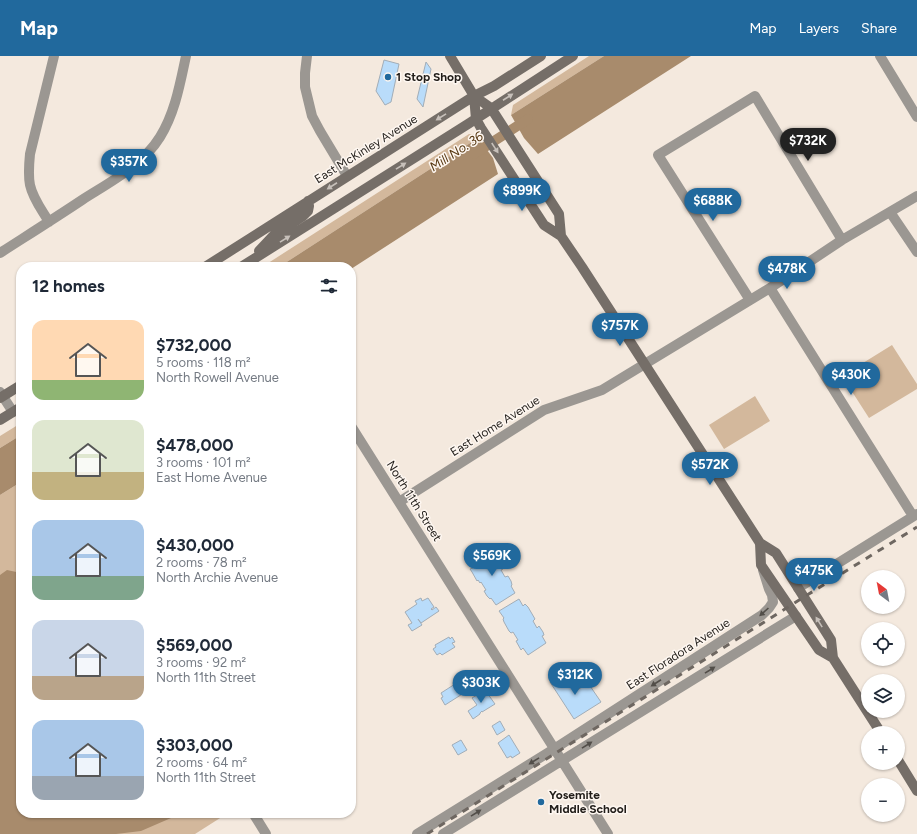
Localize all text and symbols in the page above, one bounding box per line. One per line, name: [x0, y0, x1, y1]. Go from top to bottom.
text: Map: [20, 17, 58, 40]
text: Map: [749, 20, 777, 37]
text: Layers: [799, 20, 839, 37]
text: Share: [861, 20, 897, 37]
place label: 1 Stop Shop: [396, 70, 461, 84]
marker: 1 Stop Shop: [383, 72, 393, 82]
one-way arrow: [502, 94, 514, 101]
street label: East McKinley Avenue: [312, 111, 420, 186]
one-way arrow: [436, 113, 446, 121]
water label: Mill No. 36: [427, 128, 486, 174]
pin: $732K: [780, 128, 836, 162]
text: $732K: [789, 133, 827, 148]
one-way arrow: [491, 142, 498, 154]
pin: $357K: [101, 149, 157, 183]
text: $357K: [110, 154, 148, 169]
one-way arrow: [396, 162, 406, 170]
pin: $899K: [494, 178, 550, 212]
one-way arrow: [326, 183, 337, 190]
text: $899K: [503, 183, 541, 198]
pin: $688K: [685, 188, 741, 222]
text: $688K: [693, 193, 733, 208]
one-way arrow: [279, 235, 291, 242]
pin: $478K: [759, 256, 815, 290]
text: $478K: [767, 261, 807, 276]
icon: filters: [318, 275, 340, 297]
text: 12 homes: [32, 276, 105, 296]
pin: $757K: [592, 313, 648, 347]
text: $757K: [601, 318, 639, 333]
text: $732,000: [156, 335, 232, 355]
icon: home: [64, 336, 112, 384]
text: 5 rooms · 118 m²: [156, 355, 251, 370]
pin: $430K: [823, 362, 879, 396]
text: $430K: [831, 367, 871, 382]
text: North Rowell Avenue: [156, 370, 279, 385]
street label: East Home Avenue: [448, 393, 543, 459]
text: $478,000: [156, 435, 233, 455]
icon: home: [64, 436, 112, 484]
pin: $572K: [682, 452, 738, 486]
text: 3 rooms · 101 m²: [156, 455, 251, 470]
text: $572K: [691, 457, 729, 472]
street label: North 11th Street: [384, 458, 445, 544]
text: East Home Avenue: [156, 470, 267, 485]
text: $430,000: [156, 535, 234, 555]
icon: home: [64, 536, 112, 584]
pin: $569K: [464, 543, 520, 577]
text: $569K: [473, 548, 511, 563]
text: 2 rooms · 78 m²: [156, 555, 247, 570]
pin: $475K: [786, 558, 842, 592]
text: $475K: [795, 563, 833, 578]
text: North Archie Avenue: [156, 570, 278, 585]
north arrow: [861, 570, 905, 614]
map controls: [861, 570, 905, 822]
one-way arrow: [759, 608, 770, 617]
street label: East Floradora Avenue: [624, 615, 733, 693]
one-way arrow: [816, 616, 823, 628]
button: locate: [861, 622, 905, 666]
text: $569,000: [156, 635, 232, 655]
icon: home: [64, 636, 112, 684]
text: 3 rooms · 92 m²: [156, 655, 246, 670]
pin: $312K: [547, 662, 603, 696]
one-way arrow: [704, 666, 716, 673]
text: $312K: [557, 667, 593, 682]
text: North 11th Street: [156, 670, 256, 685]
pin: $303K: [453, 670, 509, 704]
button: layers: [861, 674, 905, 718]
text: $303K: [462, 675, 500, 690]
one-way arrow: [650, 680, 662, 687]
button: +: [861, 726, 905, 770]
text: $303,000: [156, 735, 233, 755]
icon: home: [64, 736, 112, 784]
one-way arrow: [582, 741, 592, 749]
text: 2 rooms · 64 m²: [156, 755, 247, 770]
one-way arrow: [528, 757, 540, 764]
text: North 11th Street: [156, 770, 256, 785]
button: −: [861, 778, 905, 822]
place label: Yosemite Middle School: [549, 788, 627, 816]
marker: Yosemite Middle School: [536, 797, 546, 807]
one-way arrow: [471, 810, 482, 817]

